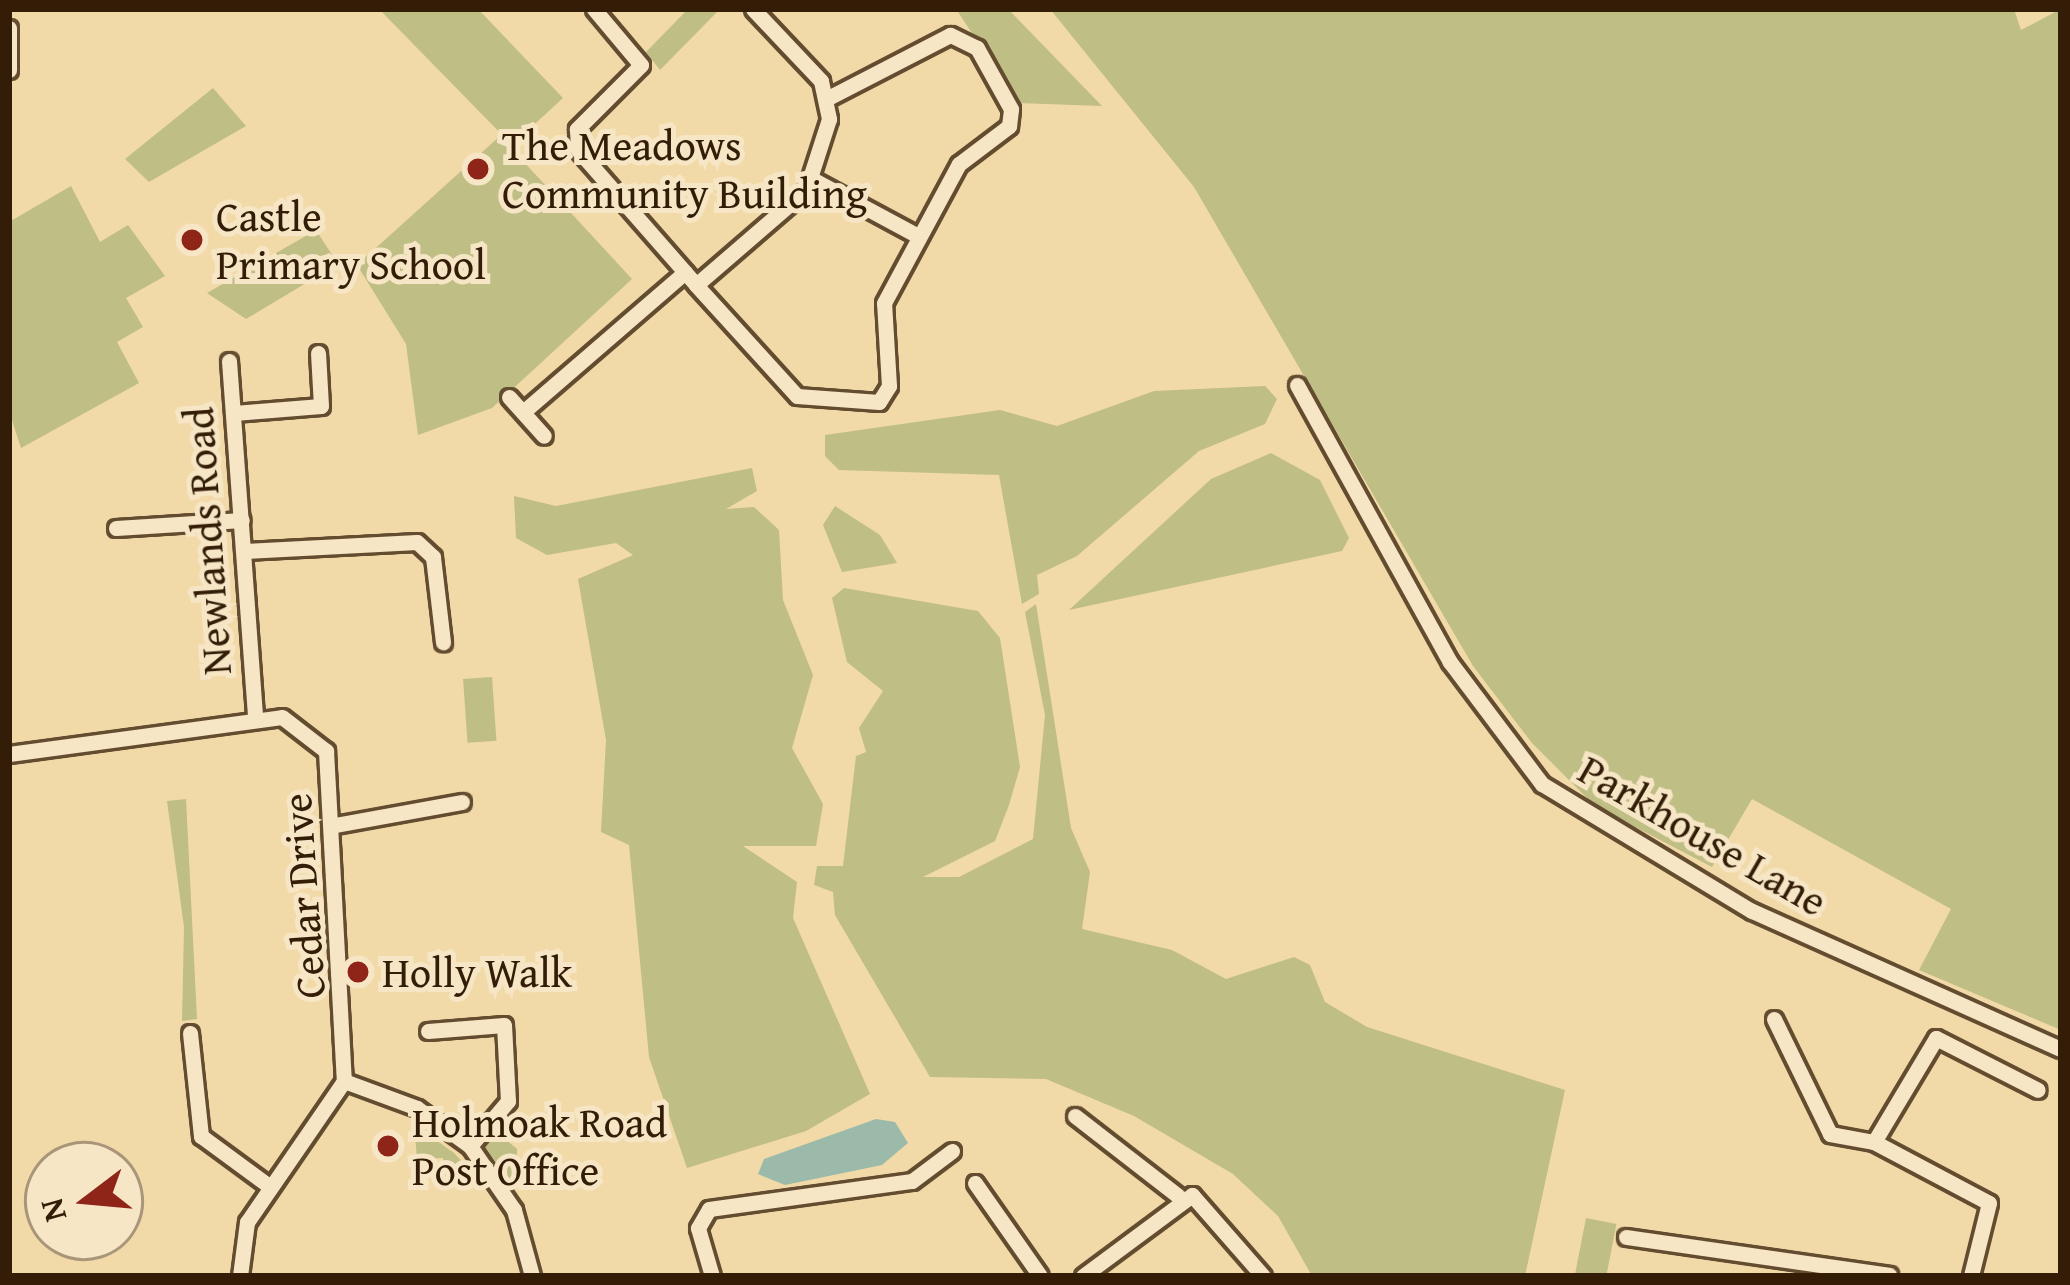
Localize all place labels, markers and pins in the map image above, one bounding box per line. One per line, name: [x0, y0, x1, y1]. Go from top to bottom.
place label: The Meadows Community Building: [502, 120, 867, 219]
marker: The Meadows Community Building: [465, 156, 491, 182]
place label: Castle Primary School: [216, 191, 486, 290]
marker: Castle Primary School: [179, 227, 205, 253]
place label: Holly Walk: [382, 947, 572, 997]
marker: Holly Walk: [345, 959, 371, 985]
place label: Holmoak Road Post Office: [412, 1097, 667, 1196]
marker: Holmoak Road Post Office: [375, 1133, 401, 1159]

